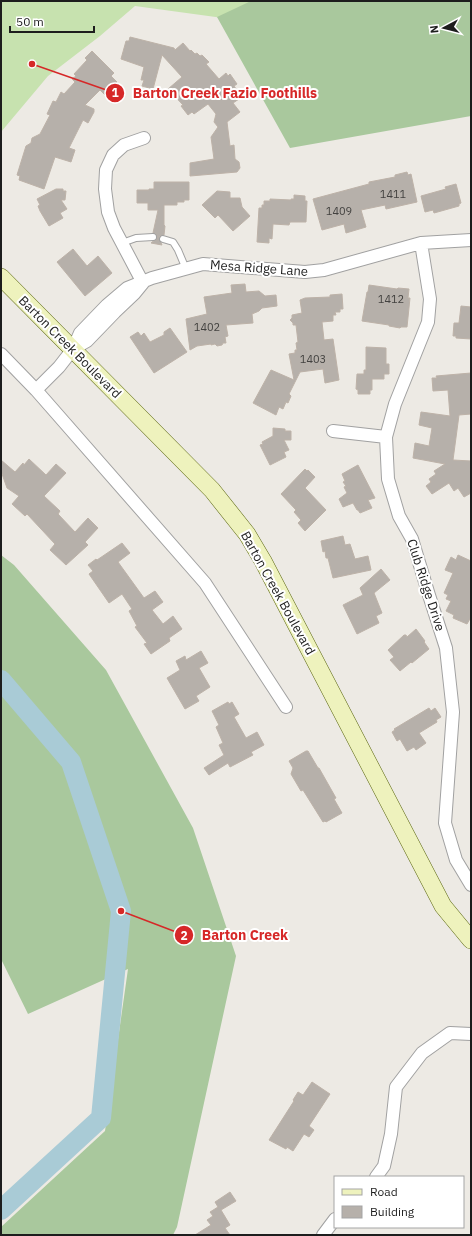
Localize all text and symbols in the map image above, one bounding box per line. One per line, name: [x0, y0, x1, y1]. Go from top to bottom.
scale bar: [10, 8, 94, 34]
north arrow: [424, 8, 464, 48]
text: 50 m: [16, 14, 44, 29]
text: N: [427, 24, 442, 34]
callout: Barton Creek Fazio Foothills: [105, 80, 325, 106]
text: Barton Creek Fazio Foothills: [133, 84, 317, 102]
text: 1: [111, 85, 119, 100]
house number: 1411: [380, 187, 407, 201]
house number: 1409: [326, 204, 352, 218]
street label: Mesa Ridge Lane: [209, 256, 309, 280]
street label: Barton Creek Boulevard: [15, 292, 125, 402]
house number: 1412: [378, 292, 404, 306]
house number: 1402: [194, 320, 220, 334]
house number: 1403: [300, 352, 326, 366]
street label: Barton Creek Boulevard: [237, 528, 319, 658]
street label: Club Ridge Drive: [403, 537, 449, 633]
callout: Barton Creek: [174, 922, 296, 948]
text: Barton Creek: [202, 926, 289, 944]
text: 2: [180, 928, 188, 943]
legend: [334, 1176, 464, 1228]
text: Road: [370, 1184, 398, 1199]
text: Building: [370, 1204, 415, 1219]

